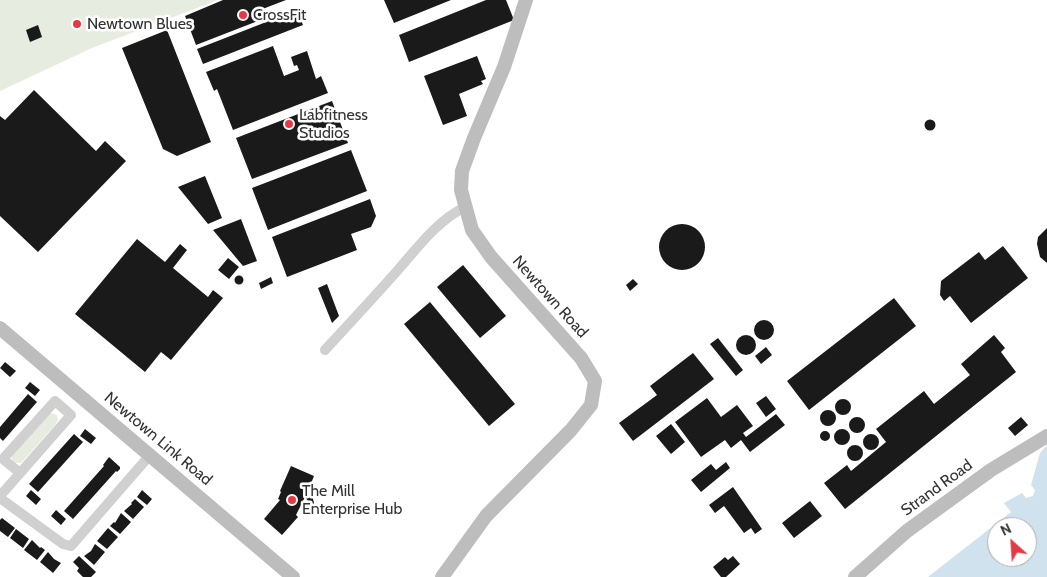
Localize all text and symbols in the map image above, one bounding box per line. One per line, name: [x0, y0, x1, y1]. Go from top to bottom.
place label: CrossFit: [253, 5, 306, 25]
marker: CrossFit: [237, 9, 249, 21]
place label: Newtown Blues: [87, 14, 192, 34]
marker: Newtown Blues: [71, 18, 83, 30]
place label: Labfitness Studios: [299, 105, 368, 143]
marker: Labfitness Studios: [283, 118, 295, 130]
street label: Newtown Road: [508, 252, 592, 342]
street label: Newtown Link Road: [100, 388, 216, 490]
street label: Strand Road: [898, 456, 976, 520]
place label: The Mill Enterprise Hub: [302, 481, 402, 519]
marker: The Mill Enterprise Hub: [286, 494, 298, 506]
north arrow: [987, 517, 1037, 567]
text: N: [997, 519, 1014, 540]

